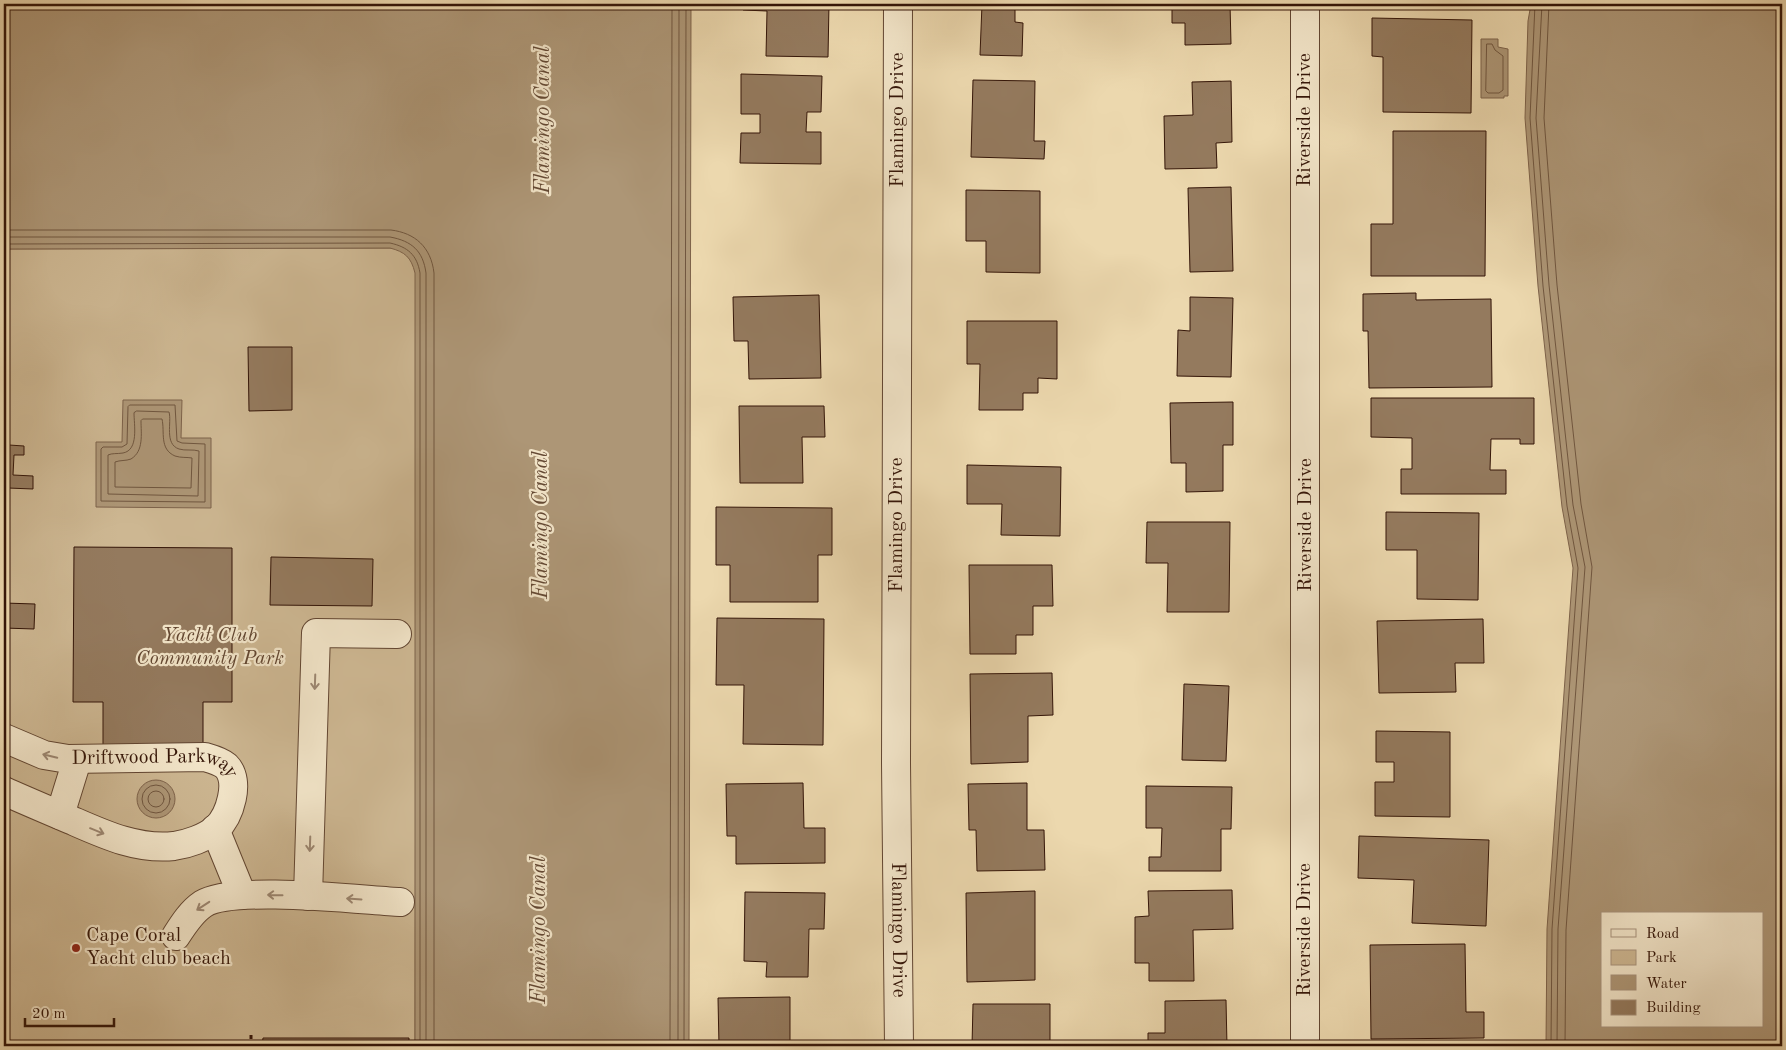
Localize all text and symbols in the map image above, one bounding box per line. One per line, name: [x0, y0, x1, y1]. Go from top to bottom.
water label: Flamingo Canal: [533, 46, 554, 195]
street label: Flamingo Drive: [888, 52, 908, 188]
street label: Riverside Drive: [1295, 53, 1315, 187]
water label: Flamingo Canal: [531, 451, 552, 600]
street label: Flamingo Drive: [887, 457, 907, 593]
street label: Riverside Drive: [1296, 458, 1316, 592]
park label: Yacht Club Community Park: [136, 626, 284, 669]
one-way arrow: [310, 674, 320, 690]
street label: Driftwood Parkway: [71, 747, 242, 782]
one-way arrow: [43, 751, 59, 760]
one-way arrow: [89, 827, 104, 836]
one-way arrow: [305, 836, 315, 852]
water label: Flamingo Canal: [529, 856, 550, 1005]
street label: Flamingo Drive: [887, 862, 908, 998]
street label: Riverside Drive: [1295, 863, 1315, 997]
one-way arrow: [267, 890, 284, 900]
one-way arrow: [347, 894, 363, 904]
one-way arrow: [196, 901, 210, 911]
legend: [1601, 912, 1764, 1028]
place label: Cape Coral Yacht club beach: [86, 926, 231, 969]
text: Road: [1646, 927, 1680, 942]
marker: Cape Coral Yacht club beach: [70, 942, 82, 954]
text: Park: [1646, 951, 1677, 966]
text: Water: [1646, 977, 1687, 992]
scale bar: [25, 995, 114, 1027]
text: Building: [1646, 1001, 1701, 1016]
text: 20 m: [32, 1007, 66, 1022]

